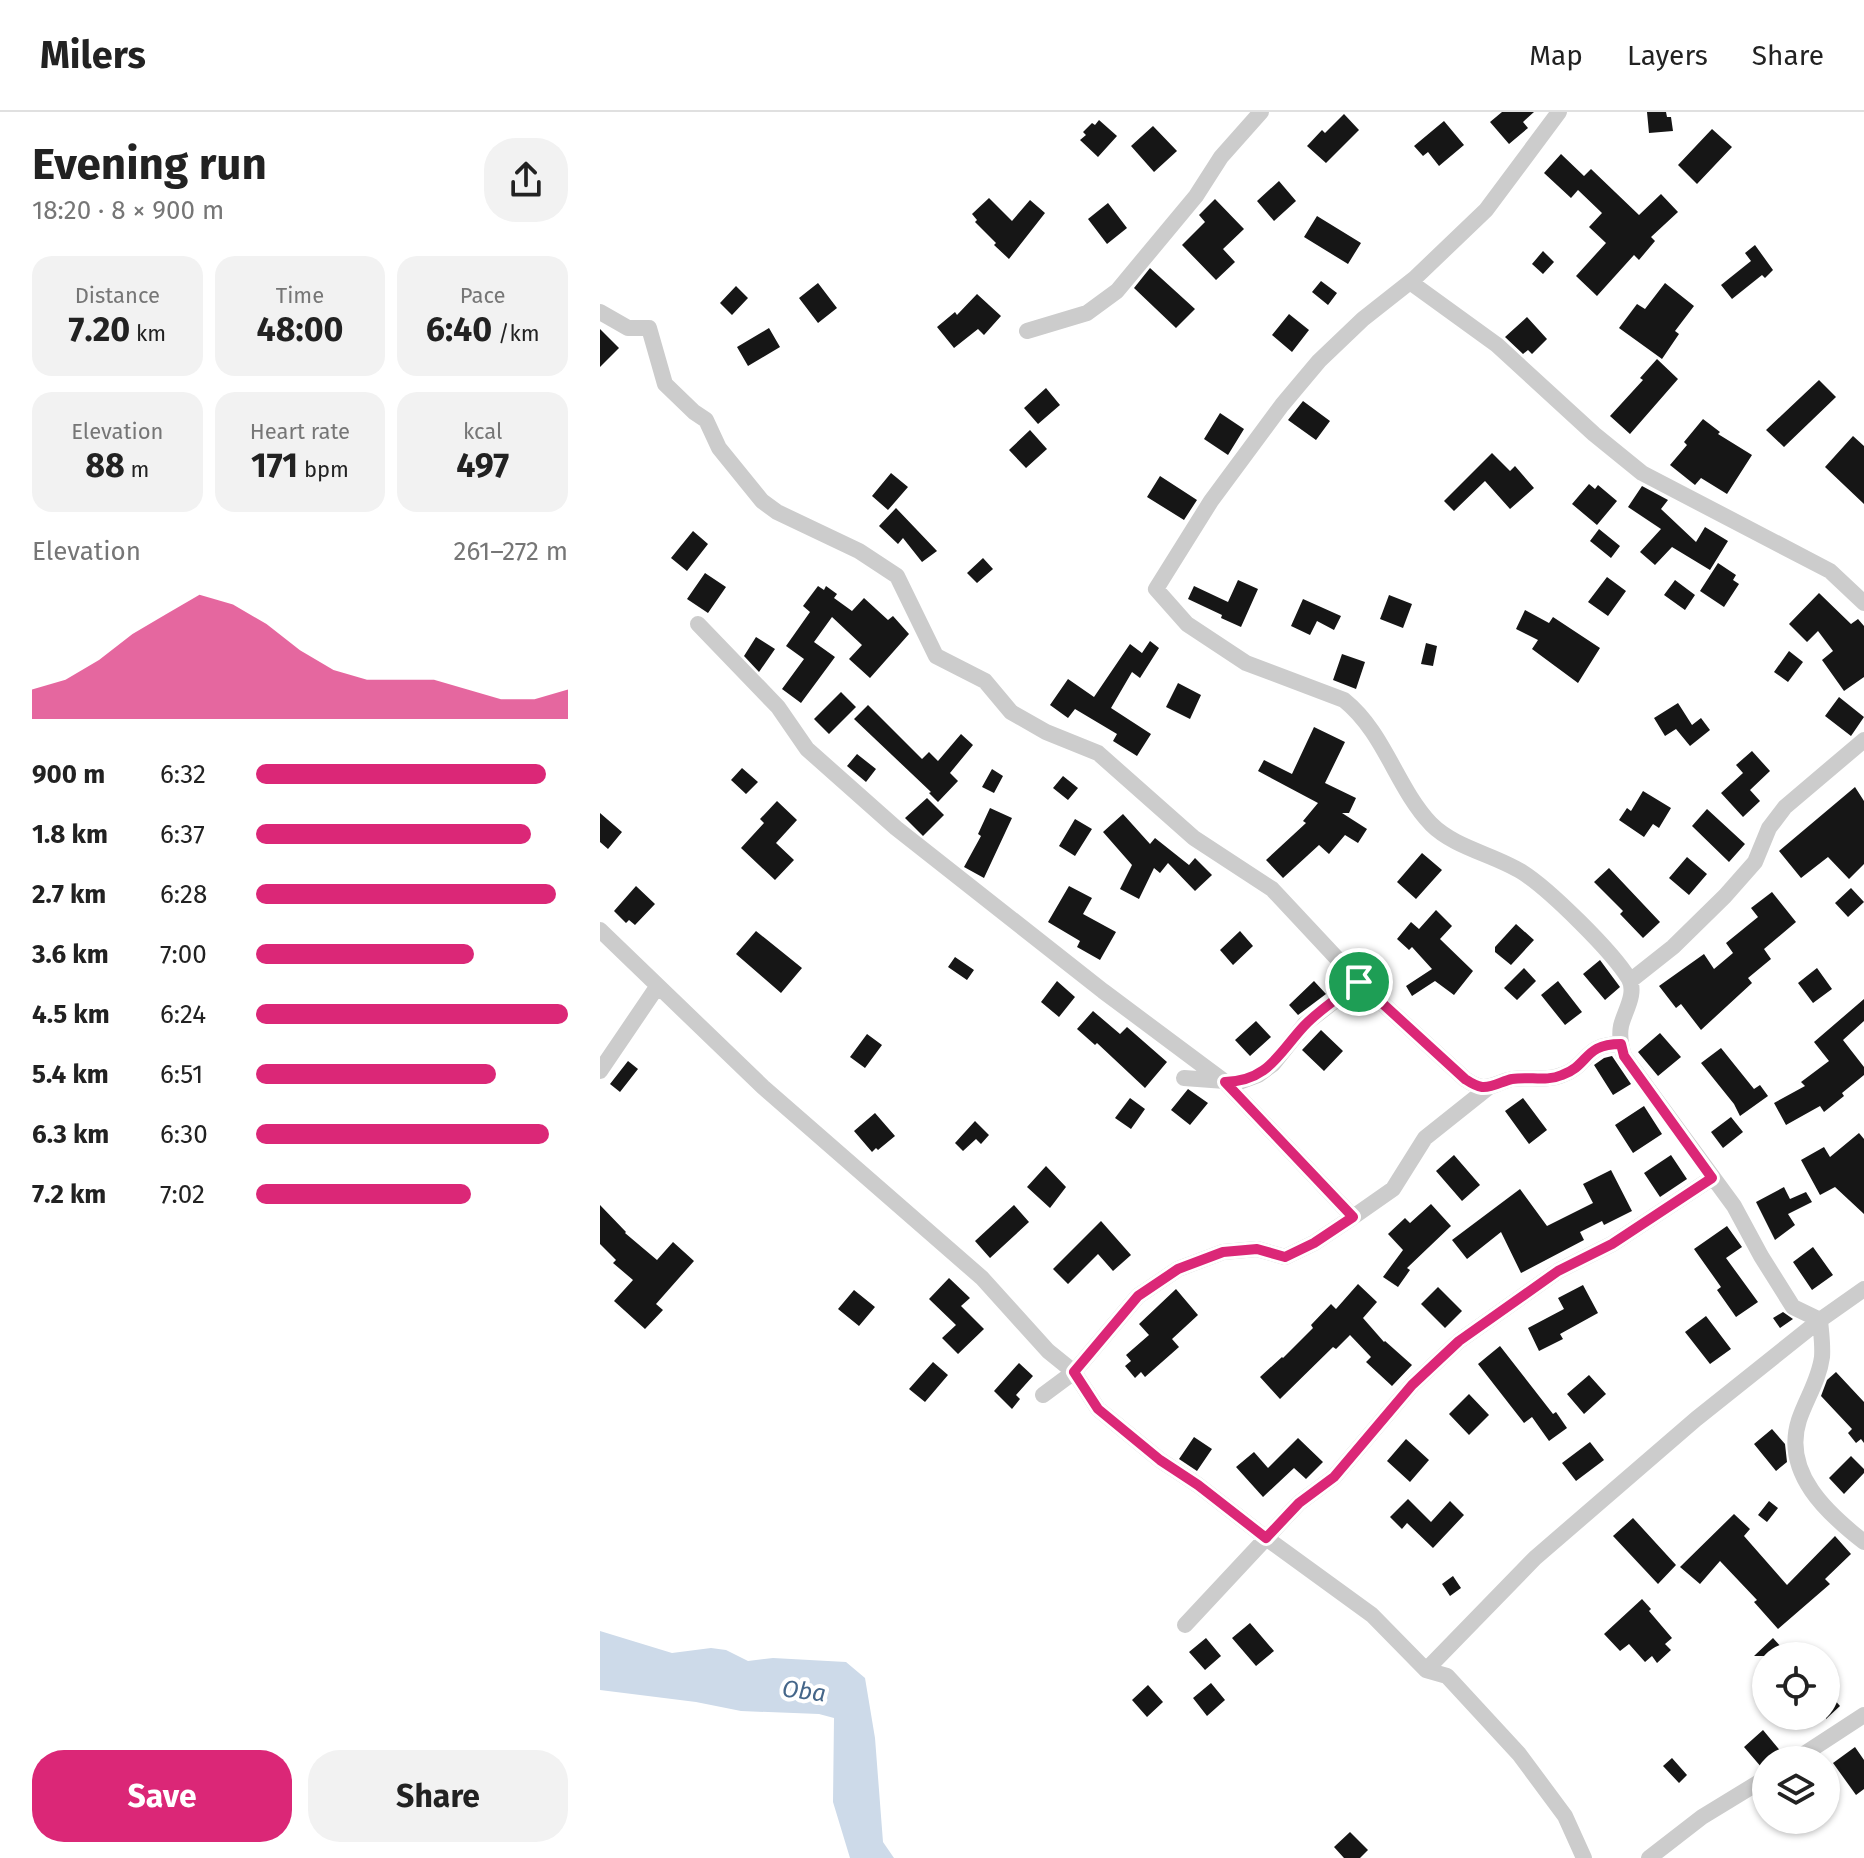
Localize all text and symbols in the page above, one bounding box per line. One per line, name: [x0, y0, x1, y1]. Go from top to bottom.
text: Milers: [40, 32, 146, 78]
text: Map: [1529, 39, 1583, 72]
text: Layers: [1627, 39, 1708, 72]
text: Share: [1752, 39, 1824, 72]
text: Evening run: [32, 138, 267, 191]
button: share: [484, 138, 568, 222]
text: 18:20 · 8 × 900 m: [32, 195, 224, 226]
text: Distance: [75, 282, 160, 309]
text: Time: [276, 282, 324, 309]
text: Pace: [460, 282, 505, 309]
text: 7.20: [69, 309, 130, 350]
text: 48:00: [257, 309, 343, 350]
text: 6:40: [426, 309, 492, 350]
text: km: [130, 320, 166, 347]
text: /km: [492, 320, 540, 347]
text: Elevation: [71, 418, 163, 445]
text: Heart rate: [250, 418, 350, 445]
text: kcal: [463, 418, 502, 445]
text: 88: [85, 445, 125, 486]
text: 171: [251, 445, 298, 486]
text: 497: [456, 445, 509, 486]
text: m: [125, 456, 149, 483]
text: bpm: [298, 456, 349, 483]
text: Elevation: [32, 536, 141, 567]
text: 261–272 m: [454, 536, 568, 567]
text: 900 m: [32, 759, 105, 790]
text: 6:32: [160, 759, 206, 790]
text: 1.8 km: [32, 819, 108, 850]
text: 6:37: [160, 819, 205, 850]
text: 2.7 km: [32, 879, 106, 910]
text: 6:28: [160, 879, 207, 910]
text: 3.6 km: [32, 939, 109, 970]
text: 7:00: [160, 939, 207, 970]
pin: [1325, 948, 1393, 1016]
icon: arrive: [1337, 960, 1381, 1004]
text: 4.5 km: [32, 999, 110, 1030]
text: 6:24: [160, 999, 206, 1030]
text: 5.4 km: [32, 1059, 109, 1090]
text: 6:51: [160, 1059, 203, 1090]
text: 6.3 km: [32, 1119, 109, 1150]
text: 6:30: [160, 1119, 208, 1150]
text: 7.2 km: [32, 1179, 106, 1210]
text: 7:02: [160, 1179, 205, 1210]
map controls: [1752, 1642, 1840, 1834]
button: locate: [1752, 1642, 1840, 1730]
water label: Oba: [780, 1674, 828, 1708]
button: layers: [1752, 1746, 1840, 1834]
button: Save: [32, 1750, 292, 1842]
button: Share: [308, 1750, 568, 1842]

